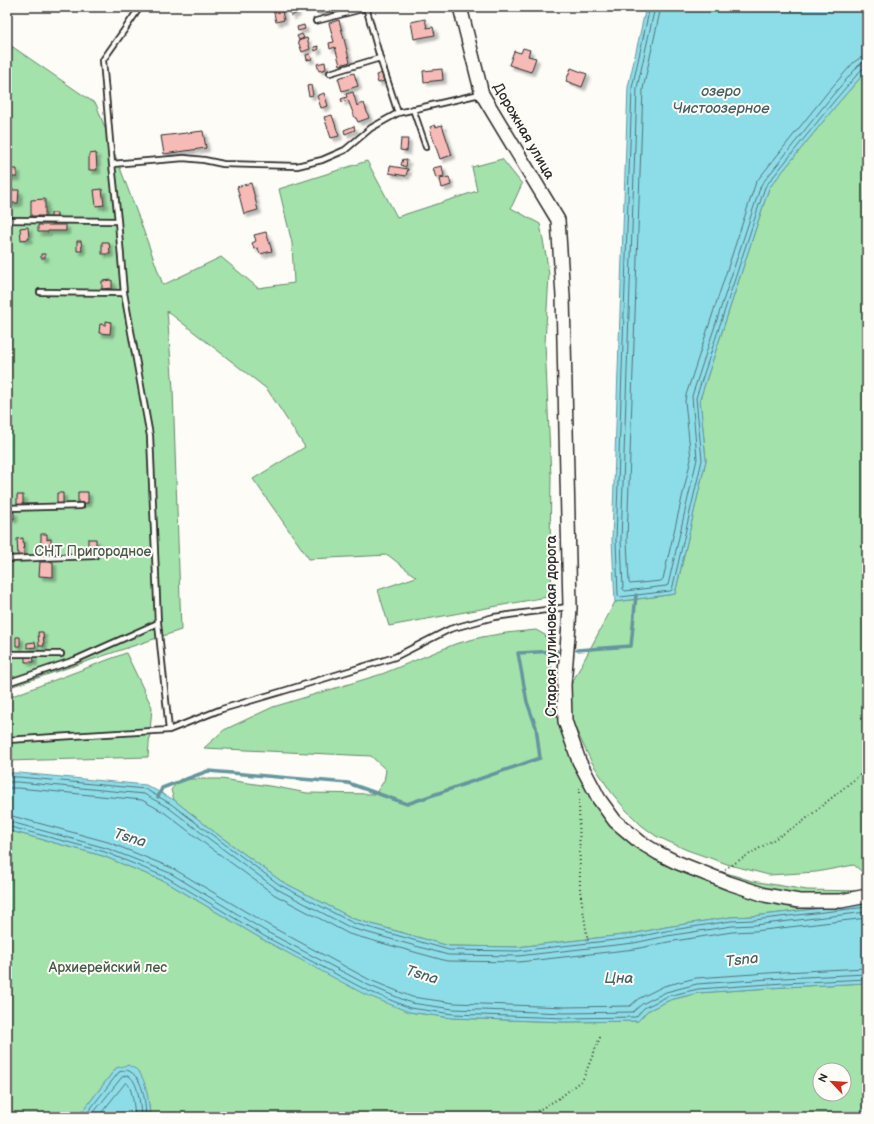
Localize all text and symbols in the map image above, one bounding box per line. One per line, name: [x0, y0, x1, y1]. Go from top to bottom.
street label: Дорожная улица: [490, 80, 559, 183]
water label: озеро Чистоозерное: [672, 82, 770, 118]
street label: Старая тулиновская дорога: [543, 535, 560, 717]
park label: СНТ Пригородное: [35, 543, 152, 560]
water label: Tsna: [112, 824, 148, 852]
water label: Tsna: [725, 949, 759, 971]
park label: Архиерейский лес: [48, 959, 167, 976]
water label: Tsna: [404, 961, 440, 989]
water label: Цна: [605, 969, 634, 988]
north arrow: [812, 1062, 852, 1102]
text: N: [816, 1071, 831, 1084]

